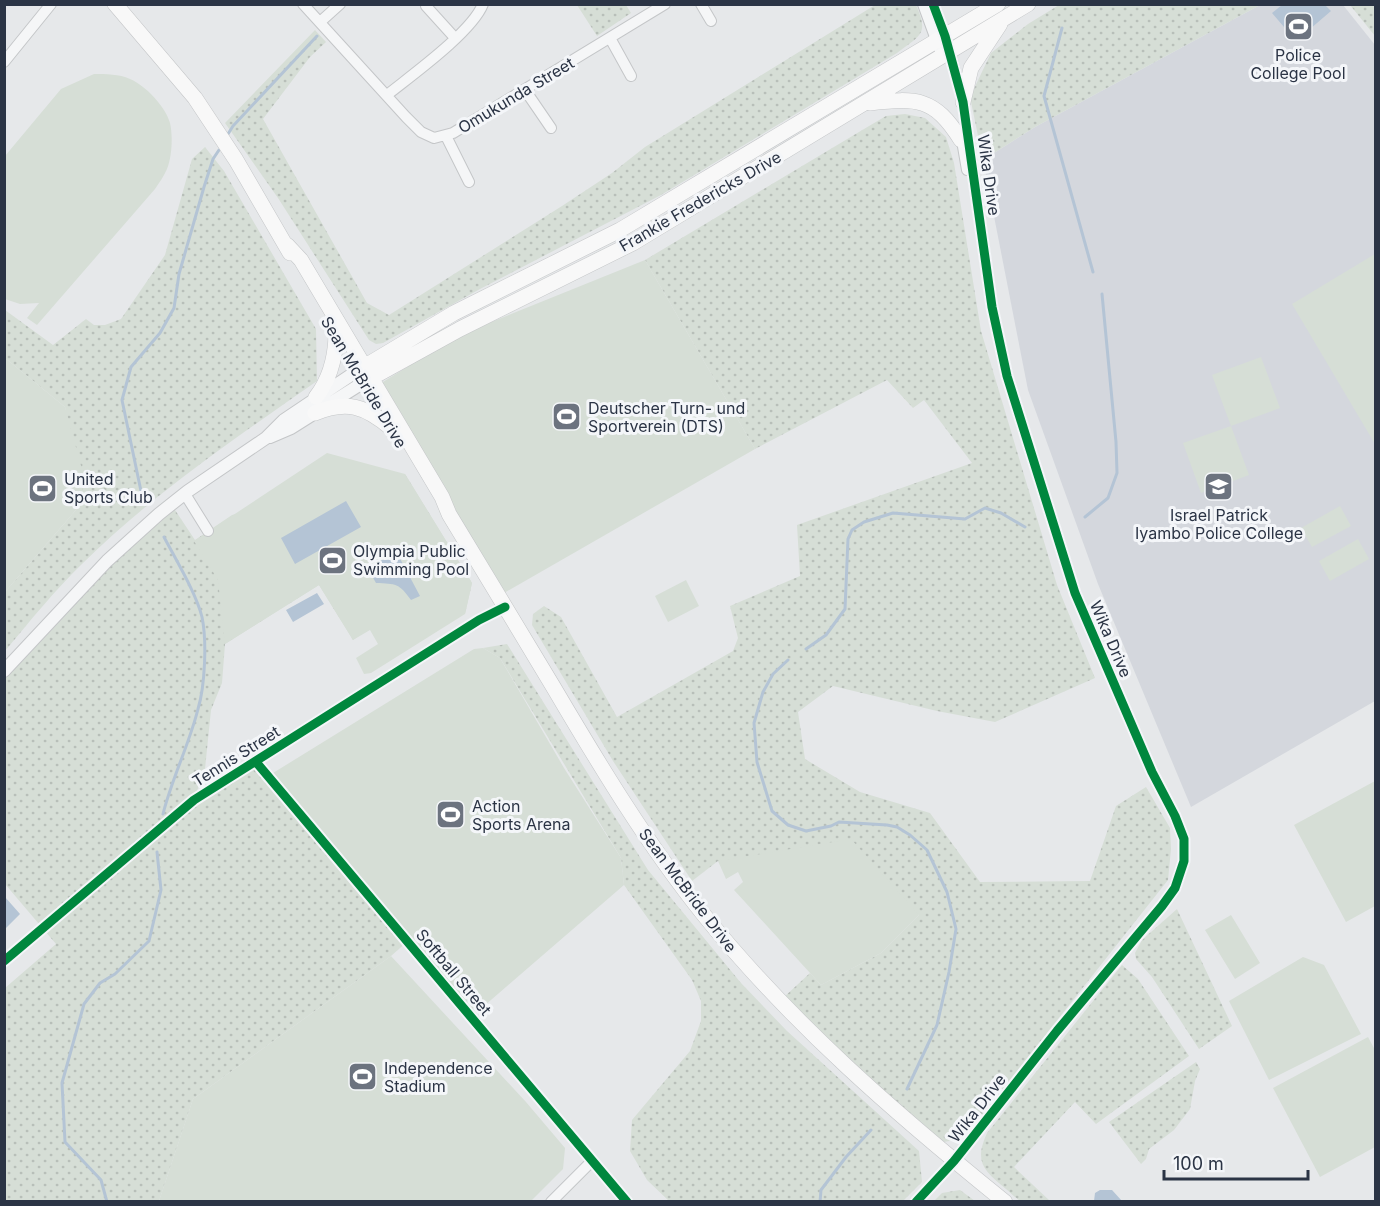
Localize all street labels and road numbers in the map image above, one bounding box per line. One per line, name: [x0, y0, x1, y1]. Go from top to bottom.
street label: Omukunda Street: [454, 52, 578, 138]
street label: Wika Drive: [973, 133, 1005, 217]
street label: Frankie Fredericks Drive: [615, 146, 785, 256]
street label: Sean McBride Drive: [317, 312, 411, 452]
street label: Wika Drive: [1086, 598, 1136, 680]
street label: Tennis Street: [189, 721, 283, 791]
street label: Sean McBride Drive: [635, 824, 741, 956]
street label: Softball Street: [412, 925, 496, 1019]
street label: Wika Drive: [944, 1070, 1010, 1146]

